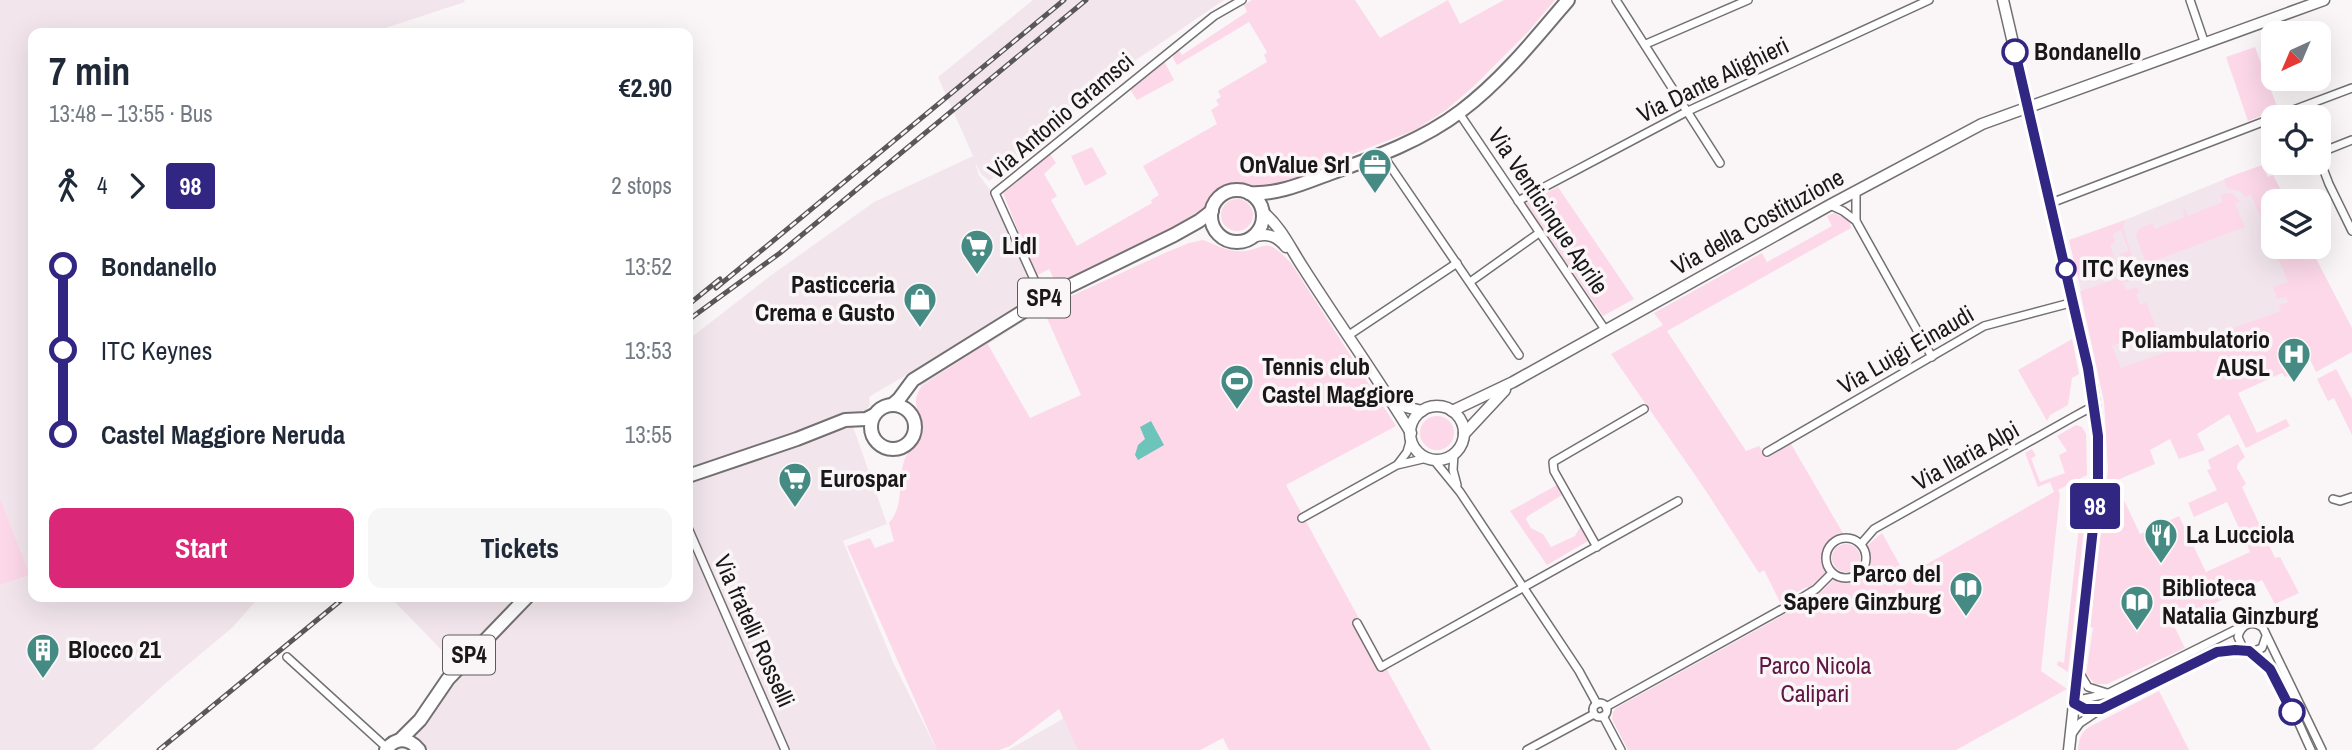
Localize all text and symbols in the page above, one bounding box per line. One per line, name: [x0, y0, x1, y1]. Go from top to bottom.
north arrow: [2261, 21, 2331, 91]
map controls: [2261, 21, 2331, 259]
street label: Via Dante Alighieri: [1631, 29, 1794, 130]
place label: Bondanello: [2034, 35, 2141, 67]
marker: Bondanello: [2002, 39, 2028, 65]
street label: Via Antonio Gramsci: [981, 45, 1140, 186]
text: 7 min: [49, 46, 130, 97]
text: €2.90: [619, 70, 672, 105]
text: 13:48 – 13:55 · Bus: [49, 98, 213, 129]
button: locate: [2261, 105, 2331, 175]
street label: Via Venticinque Aprile: [1481, 121, 1616, 300]
office icon: OnValue Srl: [1356, 146, 1394, 195]
place label: OnValue Srl: [1240, 148, 1350, 180]
street label: Via della Costituzione: [1666, 161, 1849, 282]
icon: walk: [49, 167, 87, 205]
icon: forward: [118, 167, 156, 205]
text: 4: [97, 170, 108, 201]
text: 98: [180, 170, 201, 202]
text: 2 stops: [611, 170, 672, 201]
button: layers: [2261, 189, 2331, 259]
supermarket icon: Lidl: [958, 227, 996, 276]
place label: Lidl: [1002, 229, 1037, 261]
text: Bondanello: [101, 249, 217, 284]
text: 13:52: [625, 251, 672, 282]
place label: ITC Keynes: [2082, 252, 2189, 284]
marker: ITC Keynes: [2056, 259, 2076, 279]
place label: Pasticceria Crema e Gusto: [755, 268, 895, 328]
road number: SP4: [1018, 278, 1070, 318]
shop icon: Pasticceria Crema e Gusto: [901, 280, 939, 329]
street label: Via Luigi Einaudi: [1832, 297, 1979, 401]
place label: Poliambulatorio AUSL: [2121, 323, 2270, 383]
text: ITC Keynes: [101, 333, 212, 368]
text: 13:53: [625, 335, 672, 366]
hospital icon: Poliambulatorio AUSL: [2275, 335, 2313, 384]
place label: Tennis club Castel Maggiore: [1262, 350, 1414, 410]
sports icon: Tennis club Castel Maggiore: [1218, 362, 1256, 411]
street label: Via Ilaria Alpi: [1907, 413, 2024, 497]
text: Castel Maggiore Neruda: [101, 417, 345, 452]
text: 13:55: [625, 419, 672, 450]
supermarket icon: Eurospar: [776, 460, 814, 509]
place label: Eurospar: [820, 462, 907, 494]
line badge: 98: [2064, 483, 2126, 529]
text: 98: [2084, 490, 2106, 522]
button: Start: [49, 508, 354, 588]
button: Tickets: [368, 508, 672, 588]
restaurant icon: La Lucciola: [2142, 516, 2180, 565]
place label: La Lucciola: [2186, 518, 2294, 550]
street label: Via fratelli Rosselli: [707, 549, 803, 712]
place label: Parco del Sapere Ginzburg: [1784, 557, 1941, 617]
library icon: Parco del Sapere Ginzburg: [1947, 569, 1985, 618]
place label: Biblioteca Natalia Ginzburg: [2162, 571, 2318, 631]
library icon: Biblioteca Natalia Ginzburg: [2118, 583, 2156, 632]
building icon: Blocco 21: [24, 631, 62, 680]
place label: Blocco 21: [68, 633, 161, 665]
road number: SP4: [443, 636, 495, 674]
park label: Parco Nicola Calipari: [1759, 649, 1871, 709]
unlabelled marker: [2279, 699, 2305, 725]

